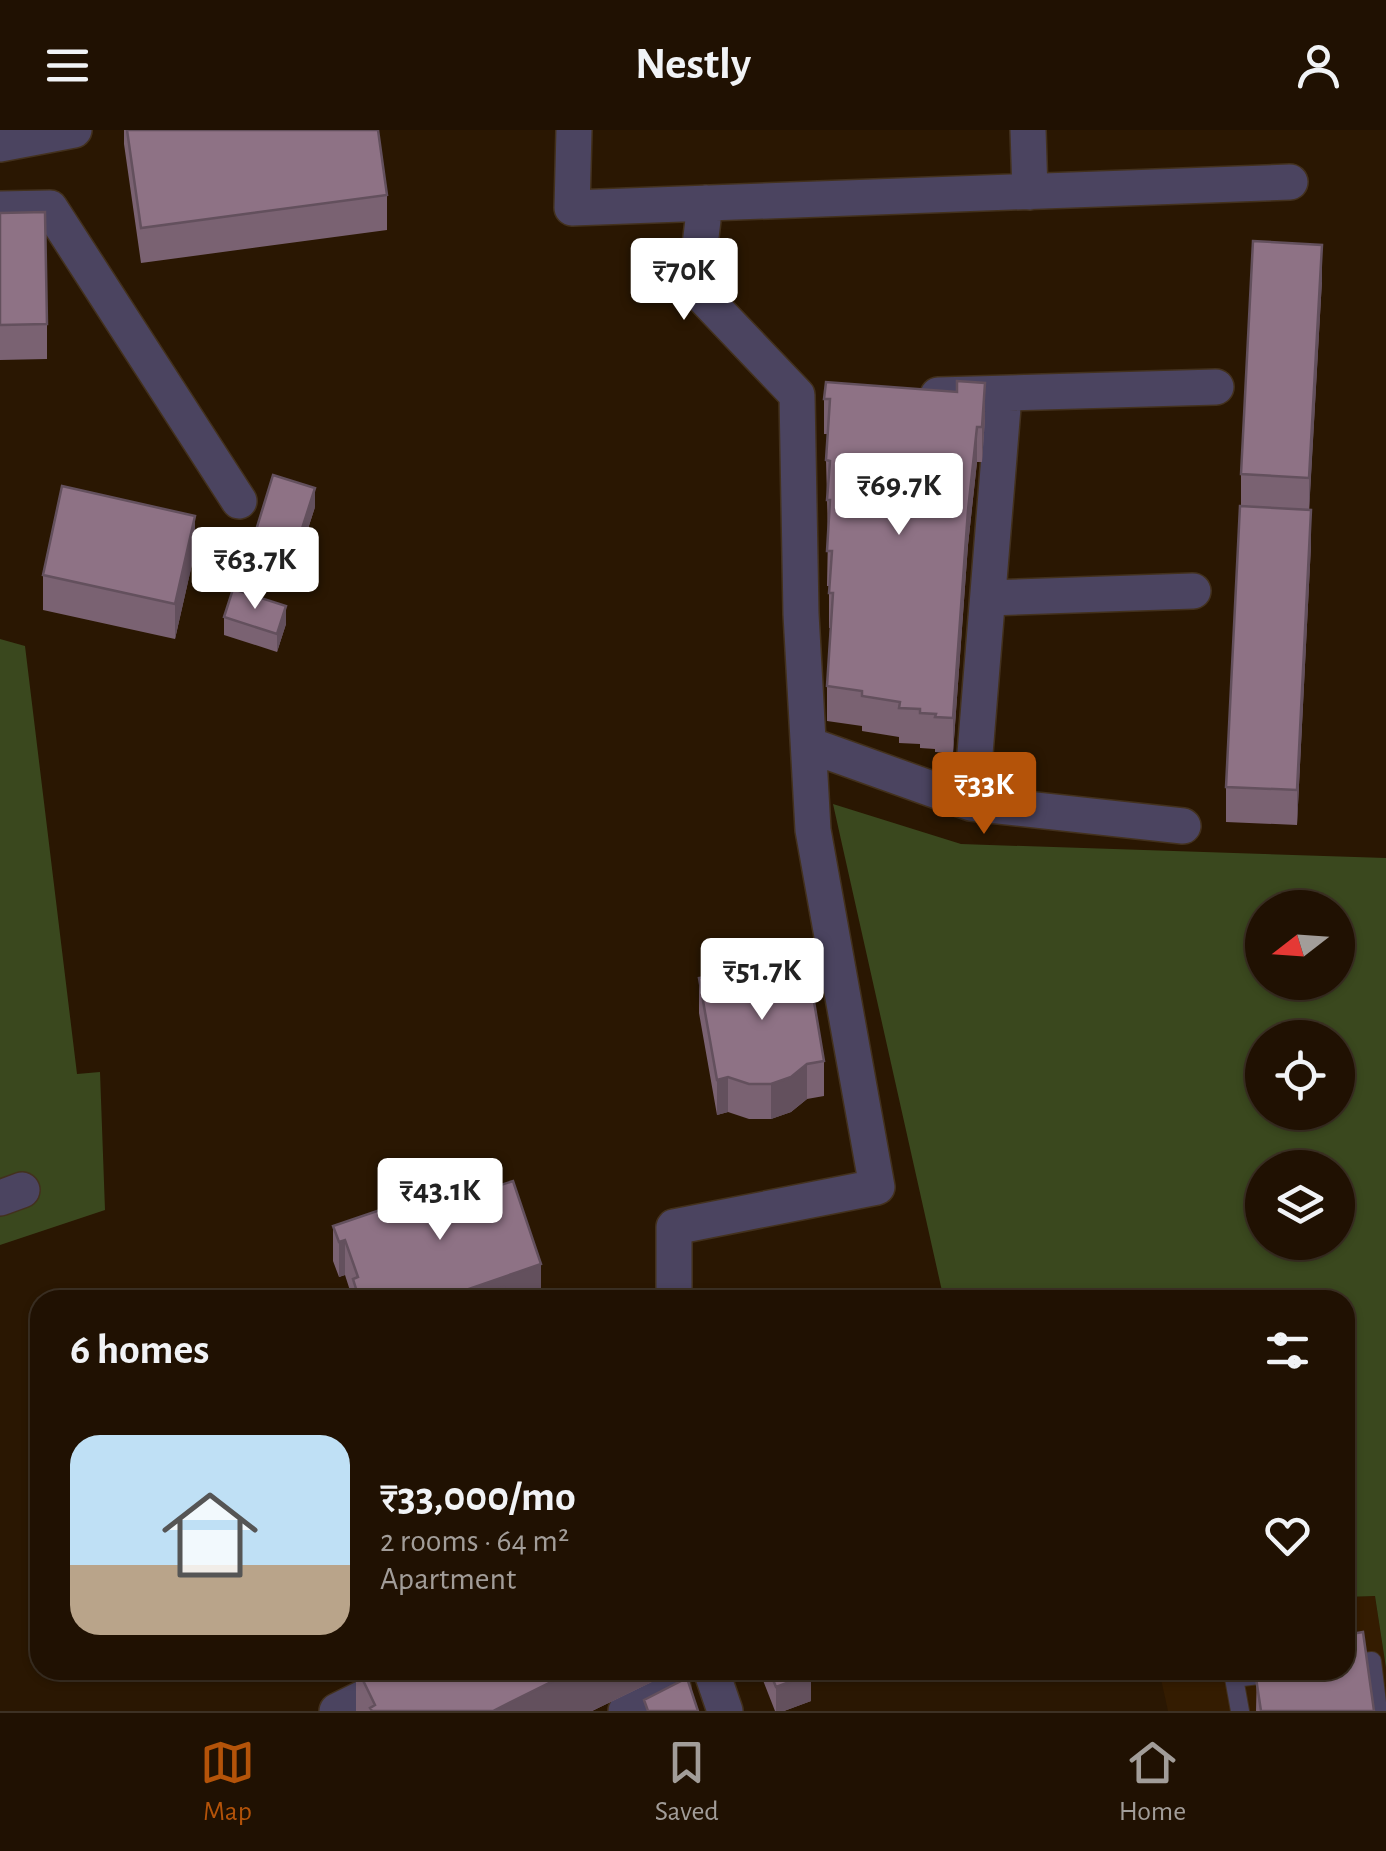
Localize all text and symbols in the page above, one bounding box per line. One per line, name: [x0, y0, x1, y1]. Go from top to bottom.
icon: menu: [40, 38, 95, 93]
icon: person: [1291, 38, 1346, 93]
text: Nestly: [635, 42, 751, 87]
pin: ₹70K: [625, 238, 743, 323]
text: ₹70K: [653, 254, 715, 286]
pin: ₹69.7K: [818, 453, 980, 538]
text: ₹69.7K: [857, 469, 941, 501]
pin: ₹63.7K: [174, 527, 336, 612]
text: ₹63.7K: [214, 543, 296, 575]
pin: ₹33K: [925, 752, 1043, 837]
text: ₹33K: [954, 768, 1014, 800]
north arrow: [1245, 890, 1355, 1000]
map controls: [1245, 890, 1355, 1260]
pin: ₹51.7K: [681, 938, 843, 1023]
text: ₹51.7K: [723, 954, 801, 986]
button: locate: [1245, 1020, 1355, 1130]
button: layers: [1245, 1150, 1355, 1260]
pin: ₹43.1K: [359, 1158, 521, 1243]
text: ₹43.1K: [400, 1174, 480, 1206]
icon: filters: [1260, 1323, 1315, 1378]
text: 6 homes: [70, 1329, 209, 1371]
icon: home: [150, 1475, 270, 1595]
text: ₹33,000/mo: [380, 1476, 576, 1518]
icon: heart: [1260, 1508, 1315, 1563]
text: 2 rooms · 64 m²: [380, 1525, 569, 1557]
text: Apartment: [380, 1563, 516, 1595]
tab: Map: [200, 1735, 255, 1829]
tab: Saved: [655, 1735, 719, 1829]
tab: Home: [1119, 1735, 1186, 1829]

